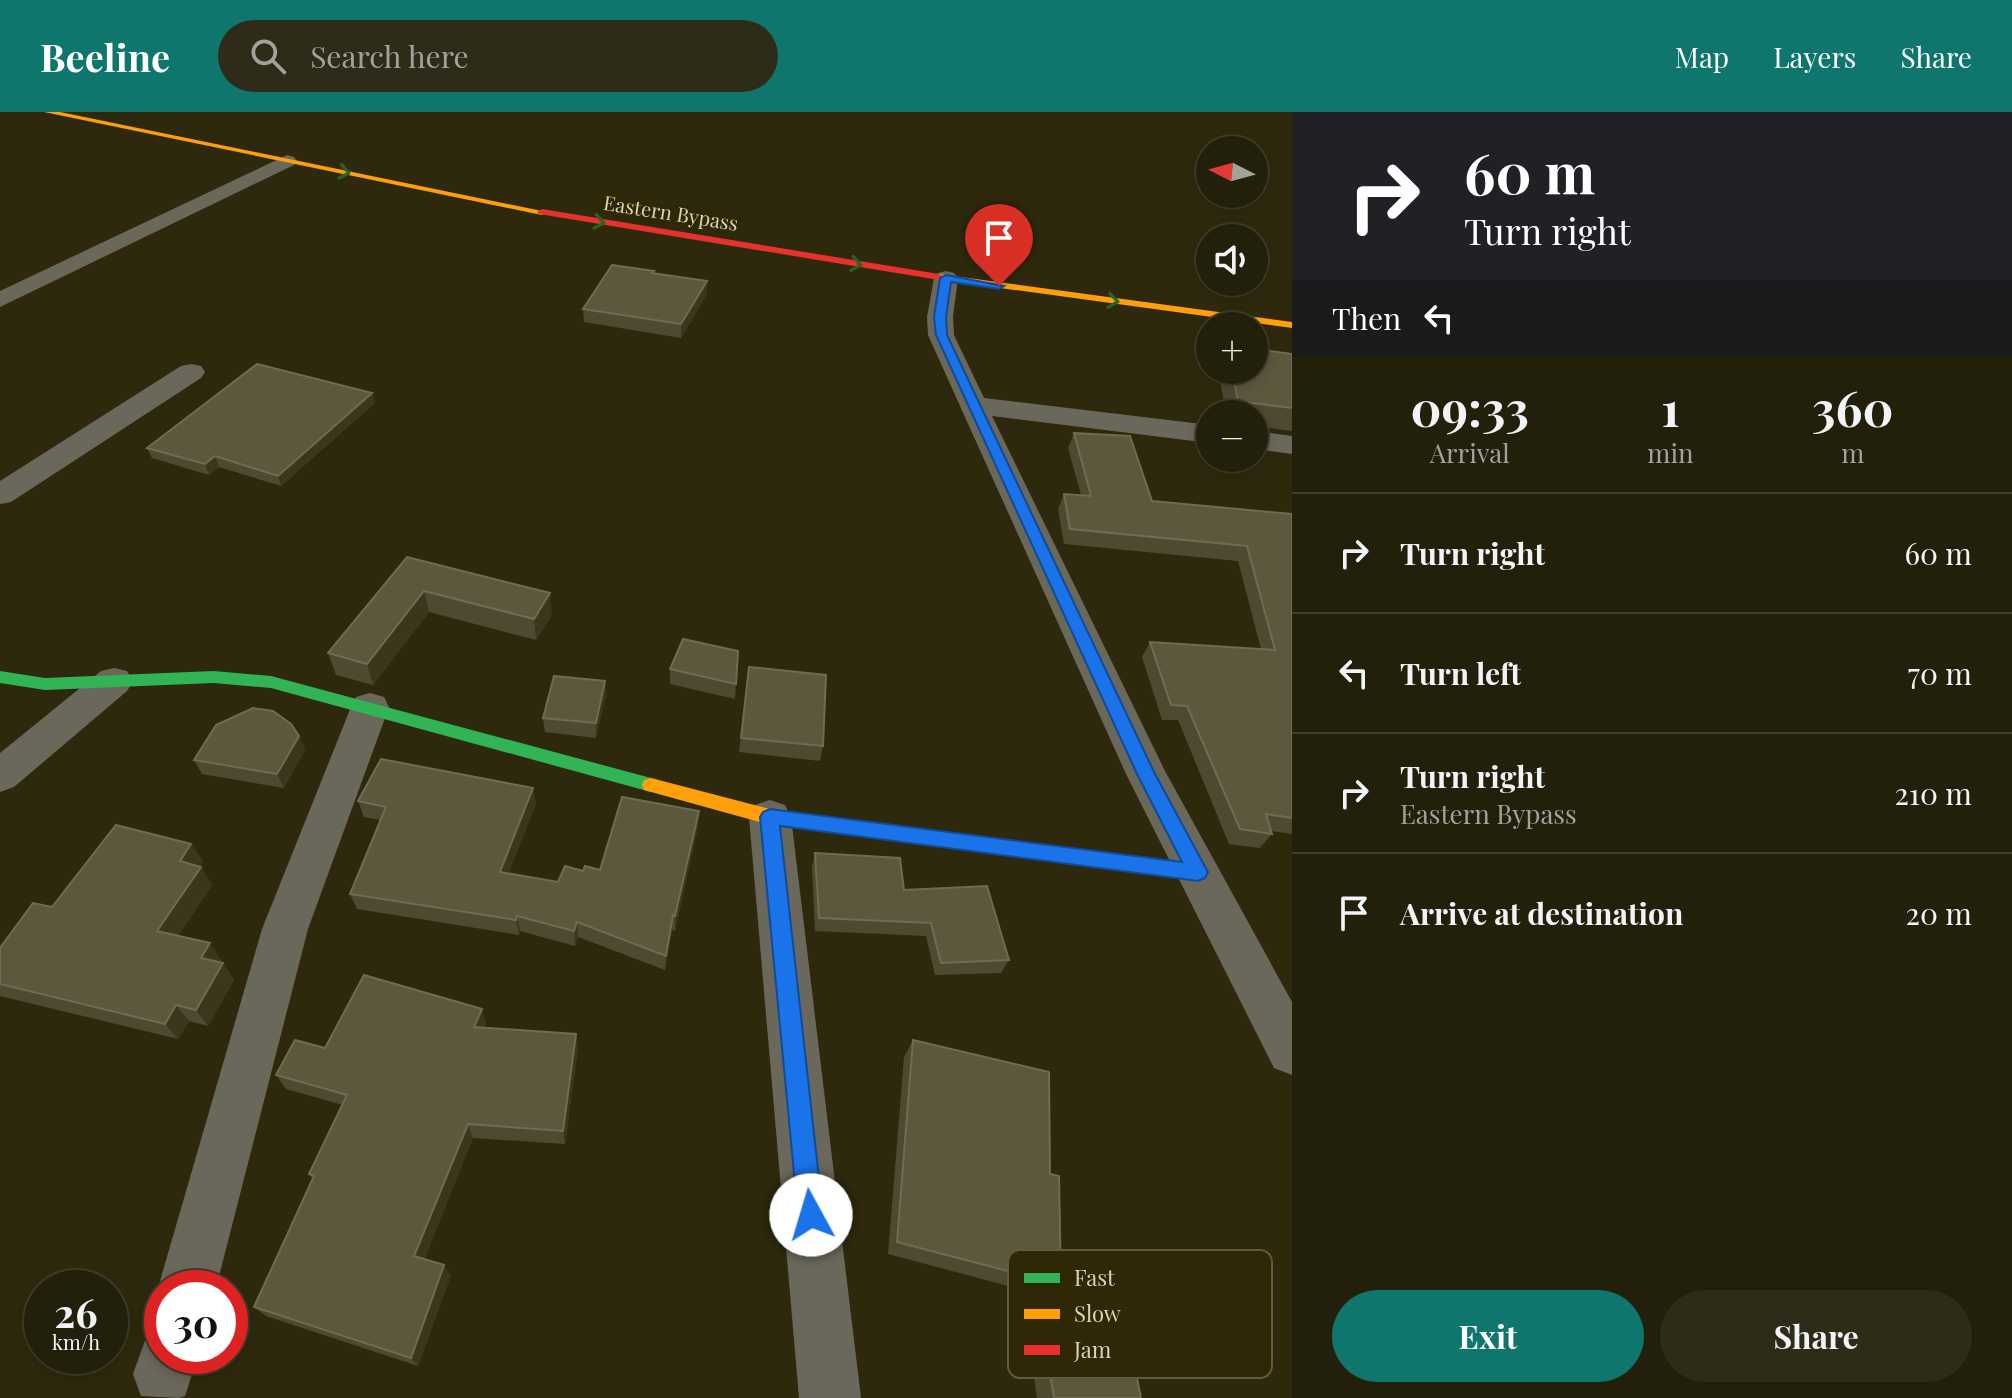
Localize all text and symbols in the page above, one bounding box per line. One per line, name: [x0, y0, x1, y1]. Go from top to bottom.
search box: [218, 20, 778, 92]
text: Beeline: [40, 31, 170, 82]
icon: search: [246, 34, 290, 78]
text: Search here: [310, 36, 469, 76]
text: Map: [1675, 38, 1729, 75]
text: Layers: [1773, 38, 1856, 75]
text: Share: [1900, 38, 1972, 75]
text: 60 m: [1464, 134, 1595, 209]
north arrow: [1196, 136, 1268, 208]
map controls: [1196, 136, 1268, 472]
icon: right: [1332, 144, 1436, 248]
one-way arrow: [337, 163, 350, 180]
street label: Eastern Bypass: [602, 188, 740, 236]
pin: [965, 204, 1033, 286]
text: Turn right: [1464, 206, 1631, 254]
one-way arrow: [592, 213, 606, 230]
icon: arrive: [977, 216, 1021, 260]
button: sound: [1196, 224, 1268, 296]
one-way arrow: [849, 255, 862, 272]
one-way arrow: [1106, 292, 1120, 309]
icon: left: [1417, 296, 1461, 340]
text: Then: [1332, 298, 1401, 338]
button: +: [1196, 312, 1268, 384]
text: 09:33: [1411, 375, 1529, 439]
text: 1: [1661, 375, 1680, 439]
text: 360: [1812, 375, 1893, 439]
button: −: [1196, 400, 1268, 472]
text: Arrival: [1430, 435, 1510, 470]
text: min: [1647, 435, 1694, 470]
text: m: [1841, 435, 1864, 470]
icon: right: [1332, 531, 1376, 575]
text: Turn right: [1400, 533, 1545, 573]
text: 60 m: [1904, 533, 1972, 573]
icon: left: [1332, 651, 1376, 695]
text: Turn left: [1400, 653, 1521, 693]
text: 70 m: [1908, 653, 1972, 693]
text: Turn right: [1400, 756, 1545, 796]
icon: right: [1332, 771, 1376, 815]
text: 210 m: [1894, 773, 1972, 813]
text: Eastern Bypass: [1400, 796, 1577, 831]
icon: arrive: [1332, 891, 1376, 935]
text: Arrive at destination: [1400, 893, 1683, 933]
text: 20 m: [1906, 893, 1972, 933]
position arrow: [769, 1173, 853, 1257]
legend: [1008, 1250, 1272, 1378]
text: Fast: [1074, 1262, 1116, 1292]
speed limit sign: 30: [144, 1270, 248, 1374]
text: 26: [54, 1285, 98, 1338]
button: Exit: [1332, 1290, 1644, 1382]
button: Share: [1660, 1290, 1972, 1382]
text: Slow: [1074, 1298, 1121, 1328]
text: km/h: [52, 1328, 100, 1355]
text: Jam: [1073, 1334, 1112, 1364]

